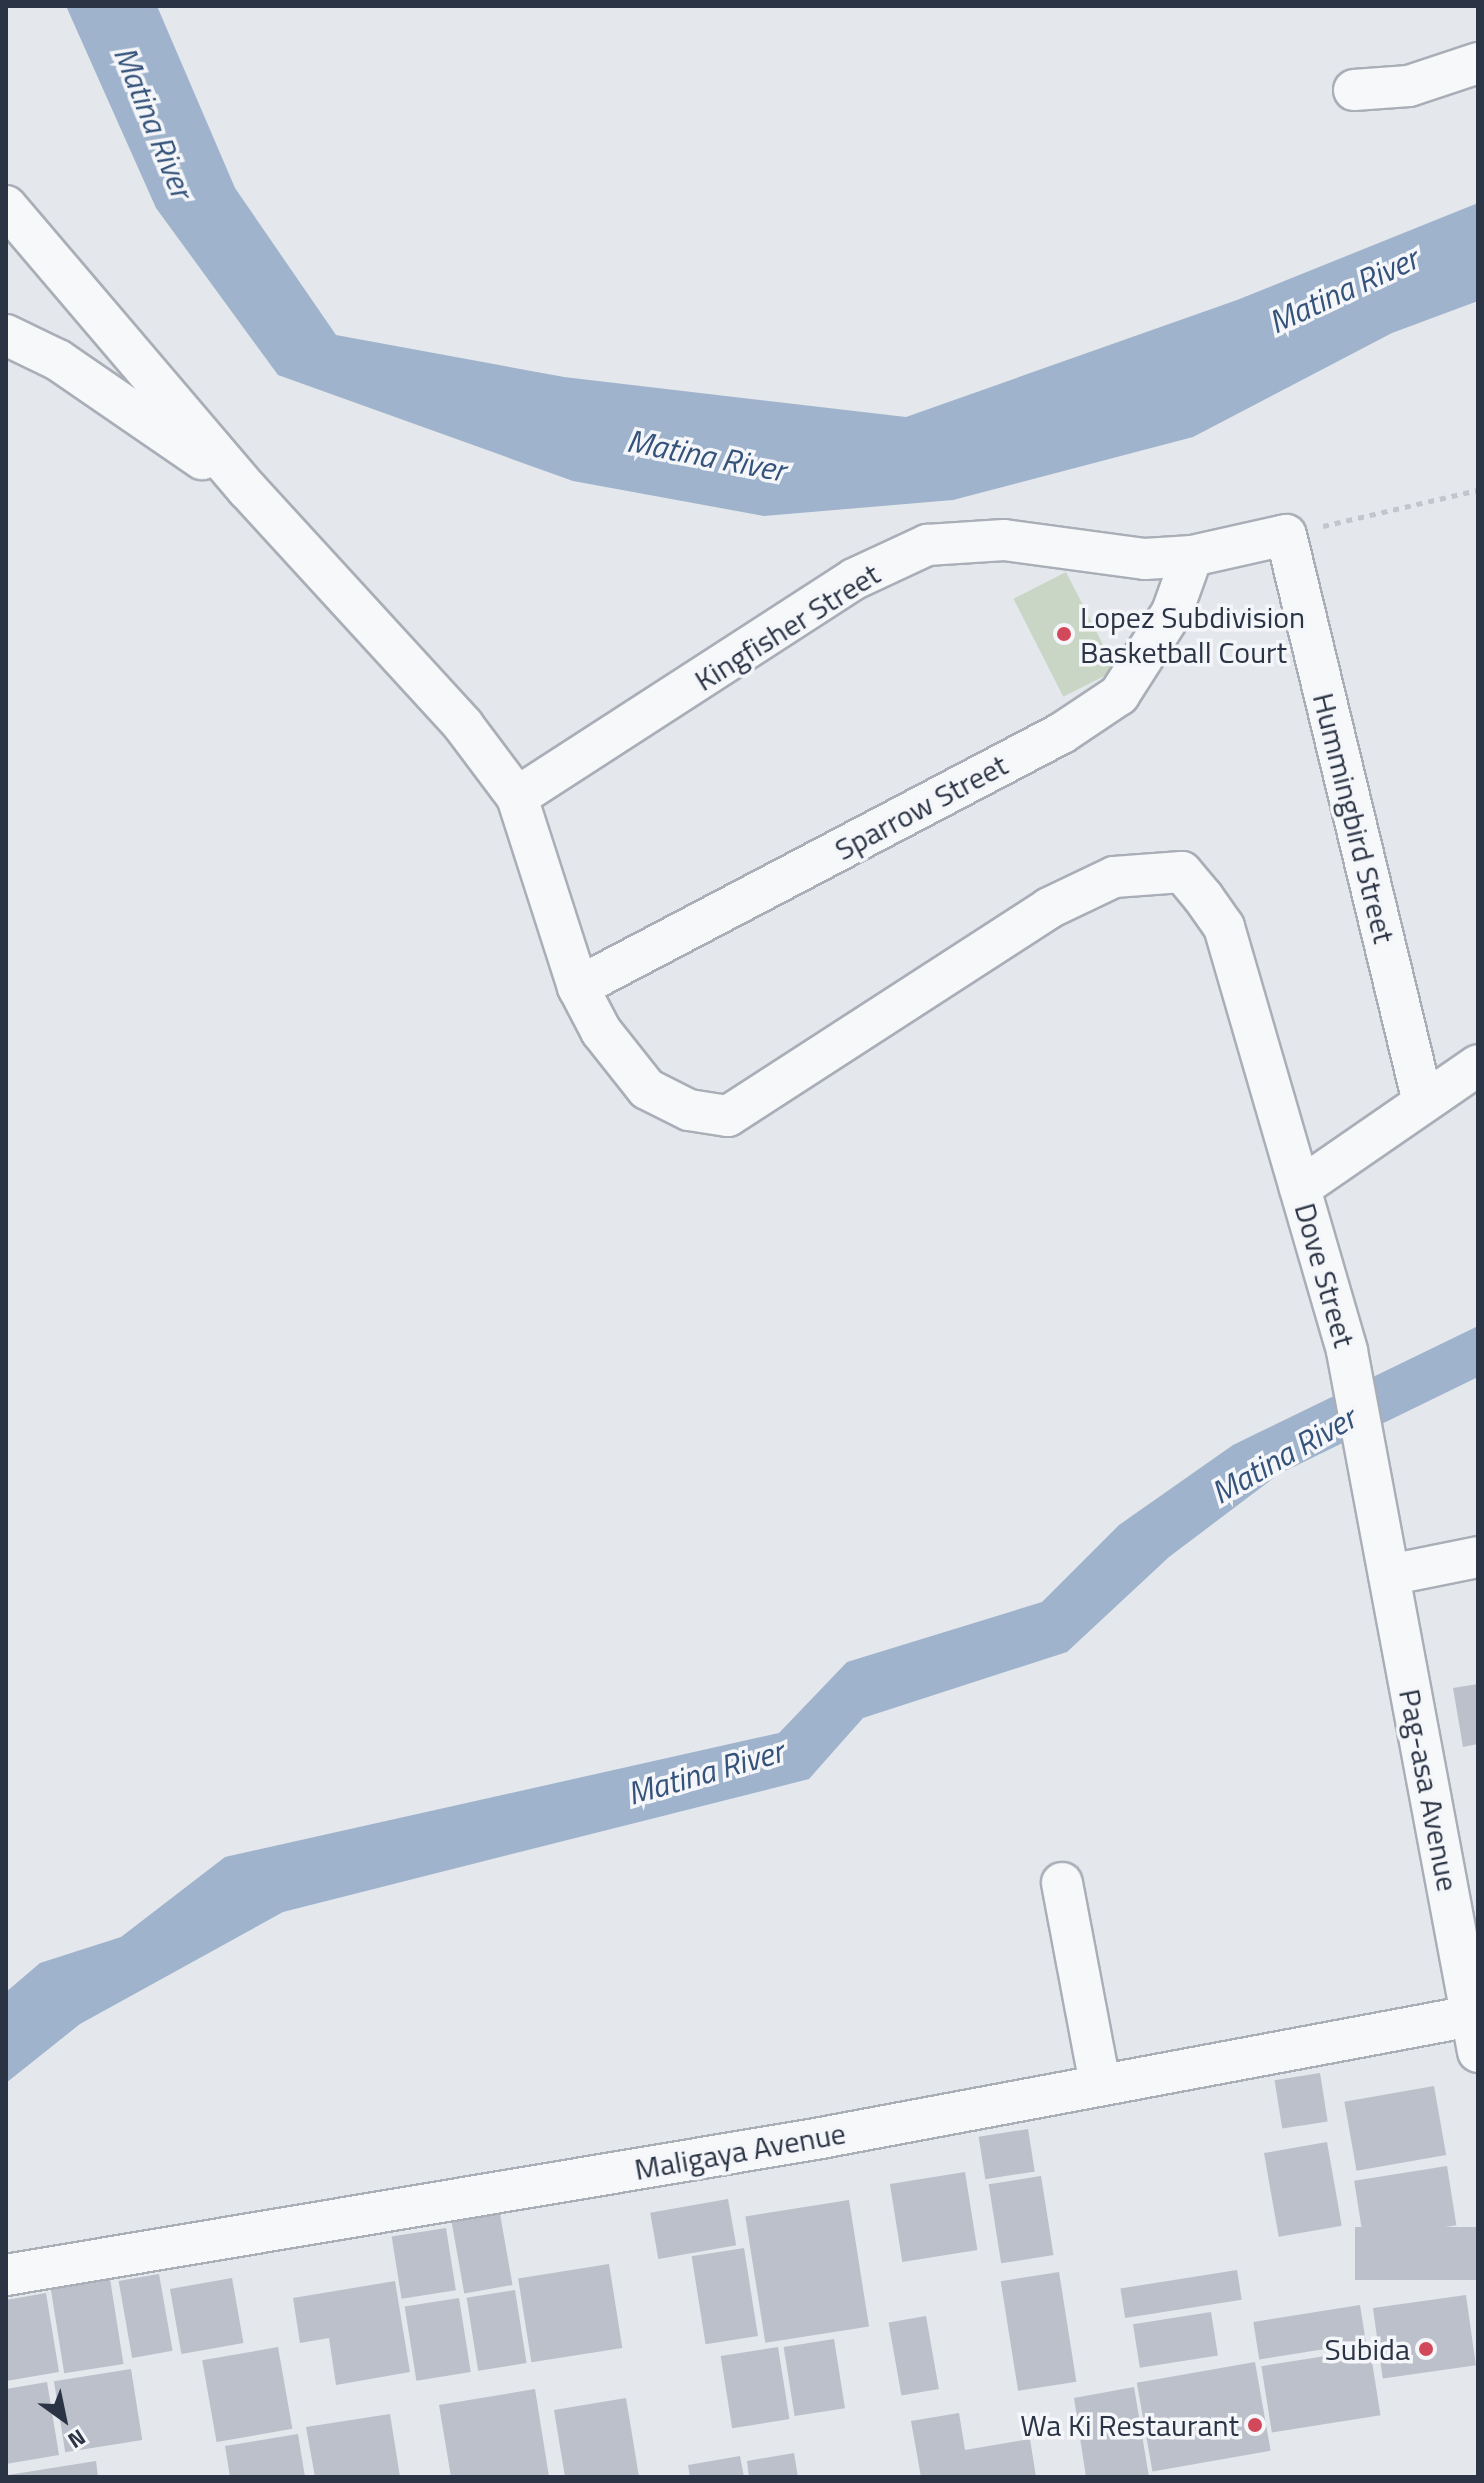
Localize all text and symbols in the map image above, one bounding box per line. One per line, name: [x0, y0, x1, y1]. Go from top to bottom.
water label: Matina River: [106, 41, 202, 203]
water label: Matina River: [1262, 239, 1424, 341]
water label: Matina River: [624, 421, 788, 489]
street label: Kingfisher Street: [688, 556, 886, 698]
place label: Lopez Subdivision Basketball Court: [1080, 599, 1305, 670]
marker: Lopez Subdivision Basketball Court: [1055, 625, 1073, 643]
street label: Hummingbird Street: [1305, 689, 1403, 947]
street label: Sparrow Street: [829, 746, 1013, 868]
street label: Dove Street: [1287, 1199, 1363, 1351]
water label: Matina River: [1204, 1398, 1362, 1512]
street label: Pag-asa Avenue: [1392, 1686, 1466, 1894]
water label: Matina River: [623, 1731, 787, 1813]
street label: Maligaya Avenue: [632, 2115, 848, 2187]
place label: Subida: [1325, 2331, 1410, 2367]
marker: Subida: [1417, 2340, 1435, 2358]
north arrow: [24, 2379, 104, 2459]
place label: Wa Ki Restaurant: [1020, 2407, 1239, 2443]
marker: Wa Ki Restaurant: [1246, 2416, 1264, 2434]
text: N: [61, 2421, 93, 2458]

